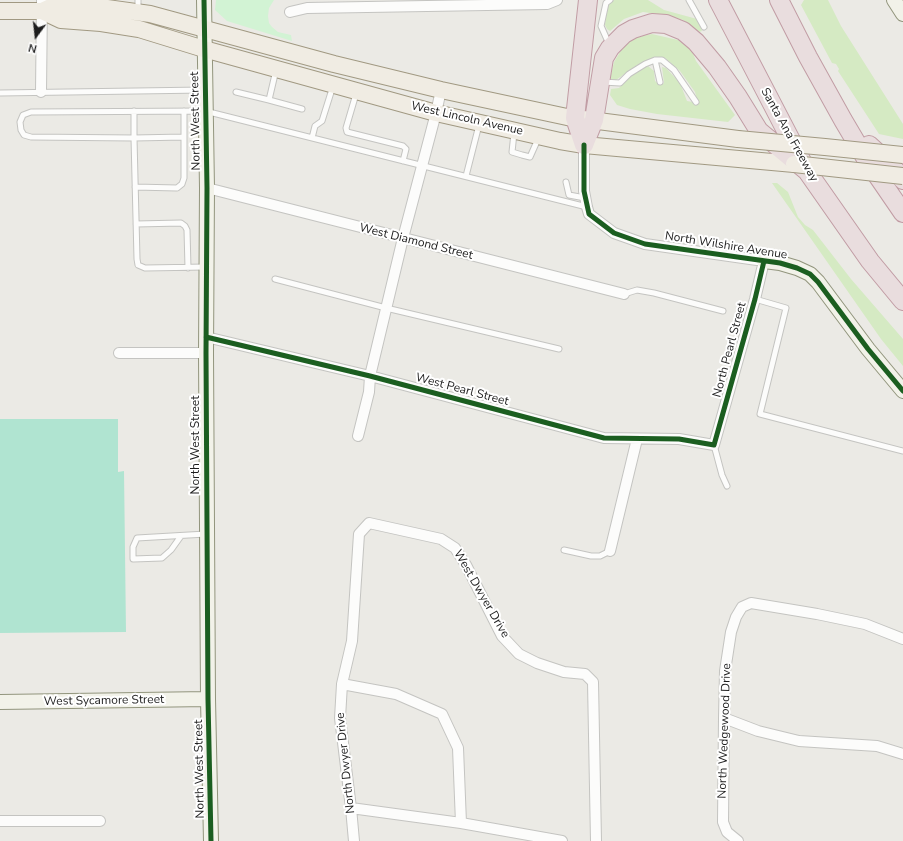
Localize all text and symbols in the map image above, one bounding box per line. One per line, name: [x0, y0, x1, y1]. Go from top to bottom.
north arrow: [16, 16, 56, 56]
text: N: [27, 40, 39, 56]
street label: North West Street: [188, 71, 204, 171]
street label: Santa Ana Freeway: [757, 86, 821, 184]
street label: West Lincoln Avenue: [410, 99, 524, 139]
street label: West Diamond Street: [358, 221, 474, 263]
street label: North Wilshire Avenue: [664, 229, 788, 263]
street label: North Pearl Street: [710, 301, 750, 399]
street label: West Pearl Street: [414, 371, 510, 409]
street label: North West Street: [189, 396, 203, 494]
street label: West Dwyer Drive: [450, 547, 512, 641]
street label: North Wedgewood Drive: [715, 663, 735, 799]
street label: West Sycamore Street: [44, 693, 164, 709]
street label: North Dwyer Drive: [334, 712, 358, 814]
street label: North West Street: [192, 719, 208, 819]

